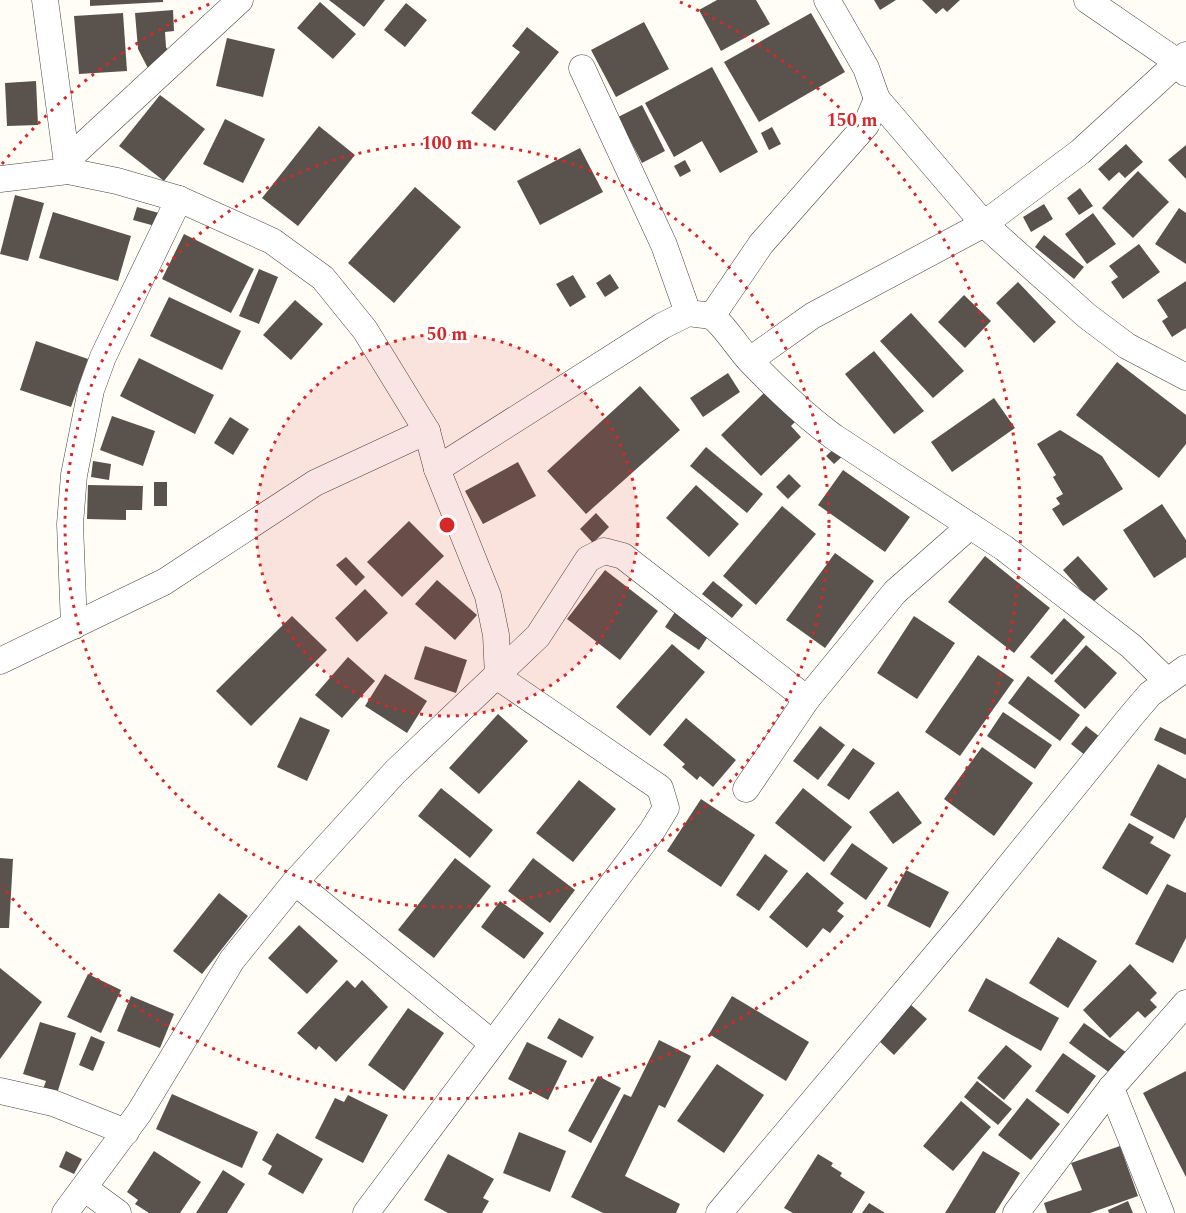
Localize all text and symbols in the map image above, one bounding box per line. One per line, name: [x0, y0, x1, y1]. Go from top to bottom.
text: 150 m: [826, 107, 878, 134]
text: 100 m: [421, 130, 473, 157]
text: 50 m: [427, 321, 467, 348]
centre of rings: [437, 515, 457, 535]

